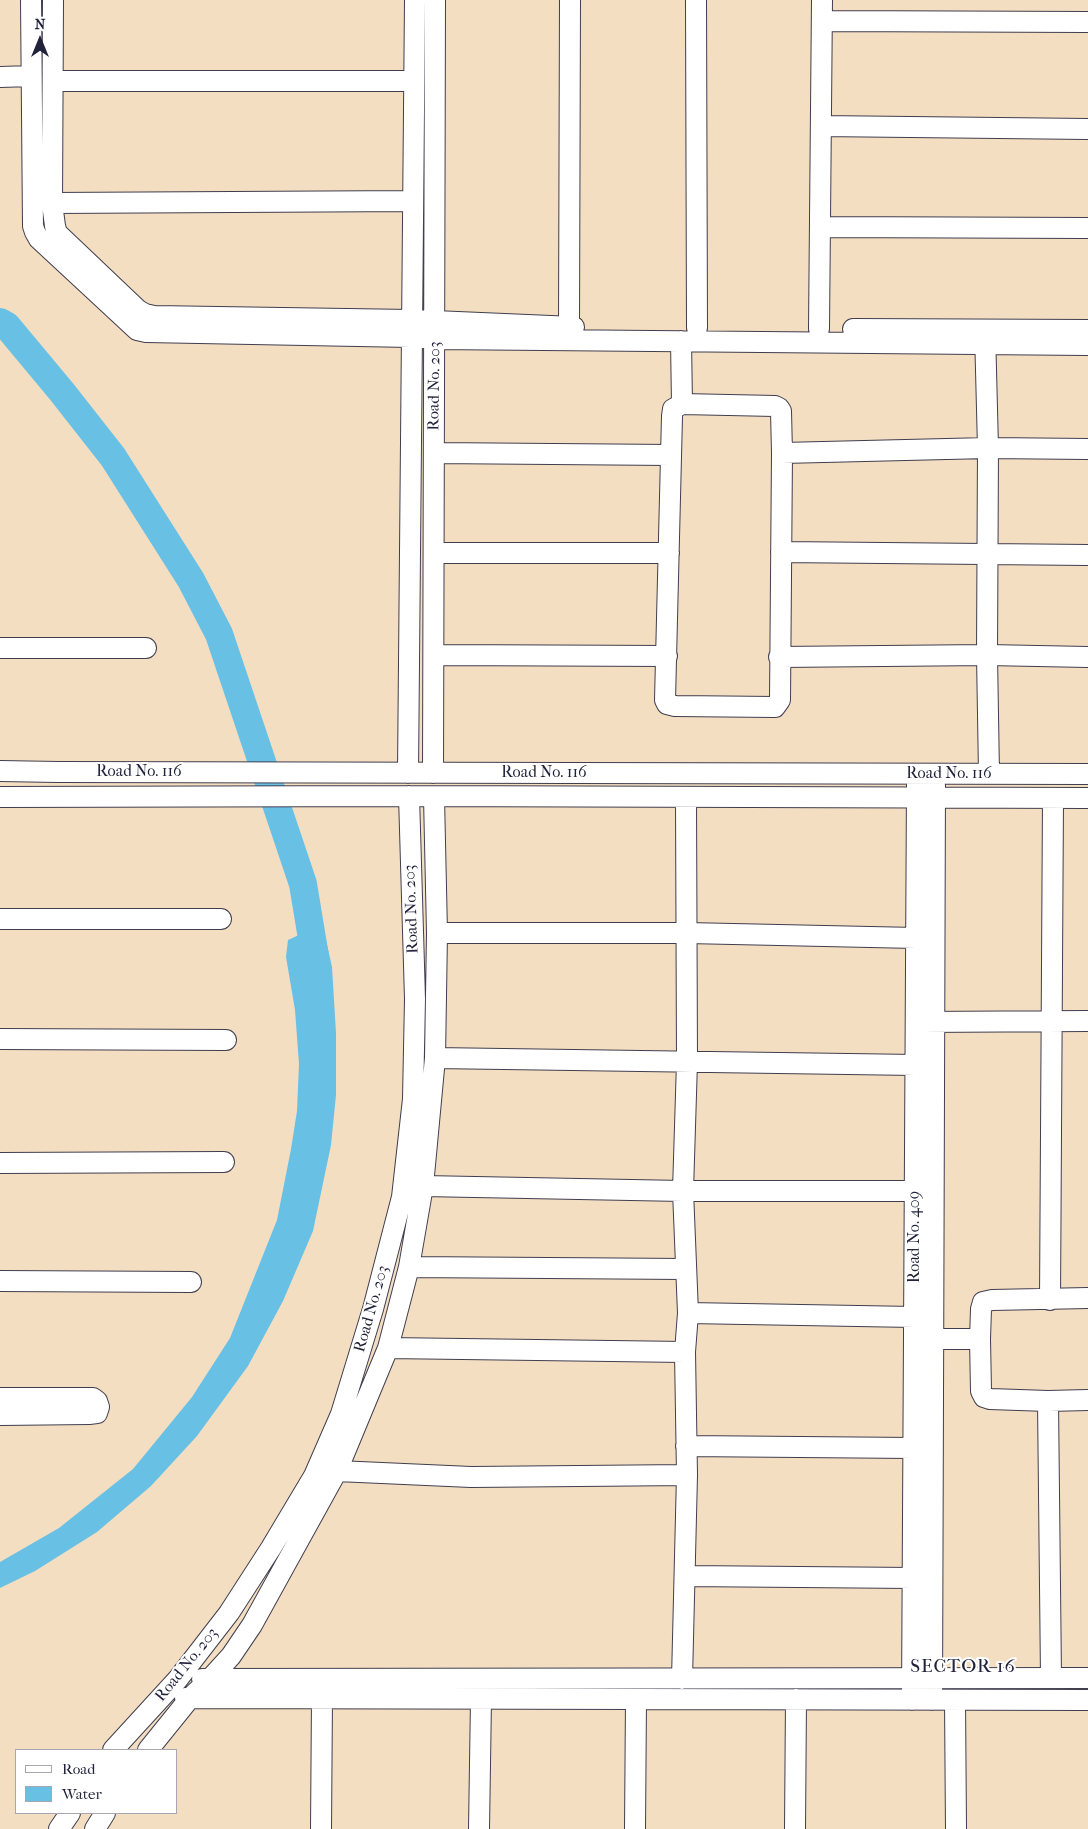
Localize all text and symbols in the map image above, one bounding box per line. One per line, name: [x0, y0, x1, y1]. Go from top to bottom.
north arrow: [15, 15, 65, 65]
text: N: [35, 16, 45, 33]
street label: Road No. 203: [425, 341, 445, 431]
street label: Road No. 116: [96, 762, 182, 782]
street label: Road No. 116: [501, 763, 587, 783]
street label: Road No. 116: [906, 764, 992, 784]
street label: Road No. 203: [401, 864, 423, 954]
street label: Road No. 409: [905, 1191, 925, 1283]
street label: Road No. 203: [350, 1264, 394, 1354]
street label: Road No. 203: [151, 1624, 223, 1706]
district label: SECTOR 16: [909, 1656, 1017, 1678]
legend: [15, 1749, 178, 1814]
text: Road: [62, 1760, 95, 1778]
text: Water: [62, 1785, 102, 1803]

